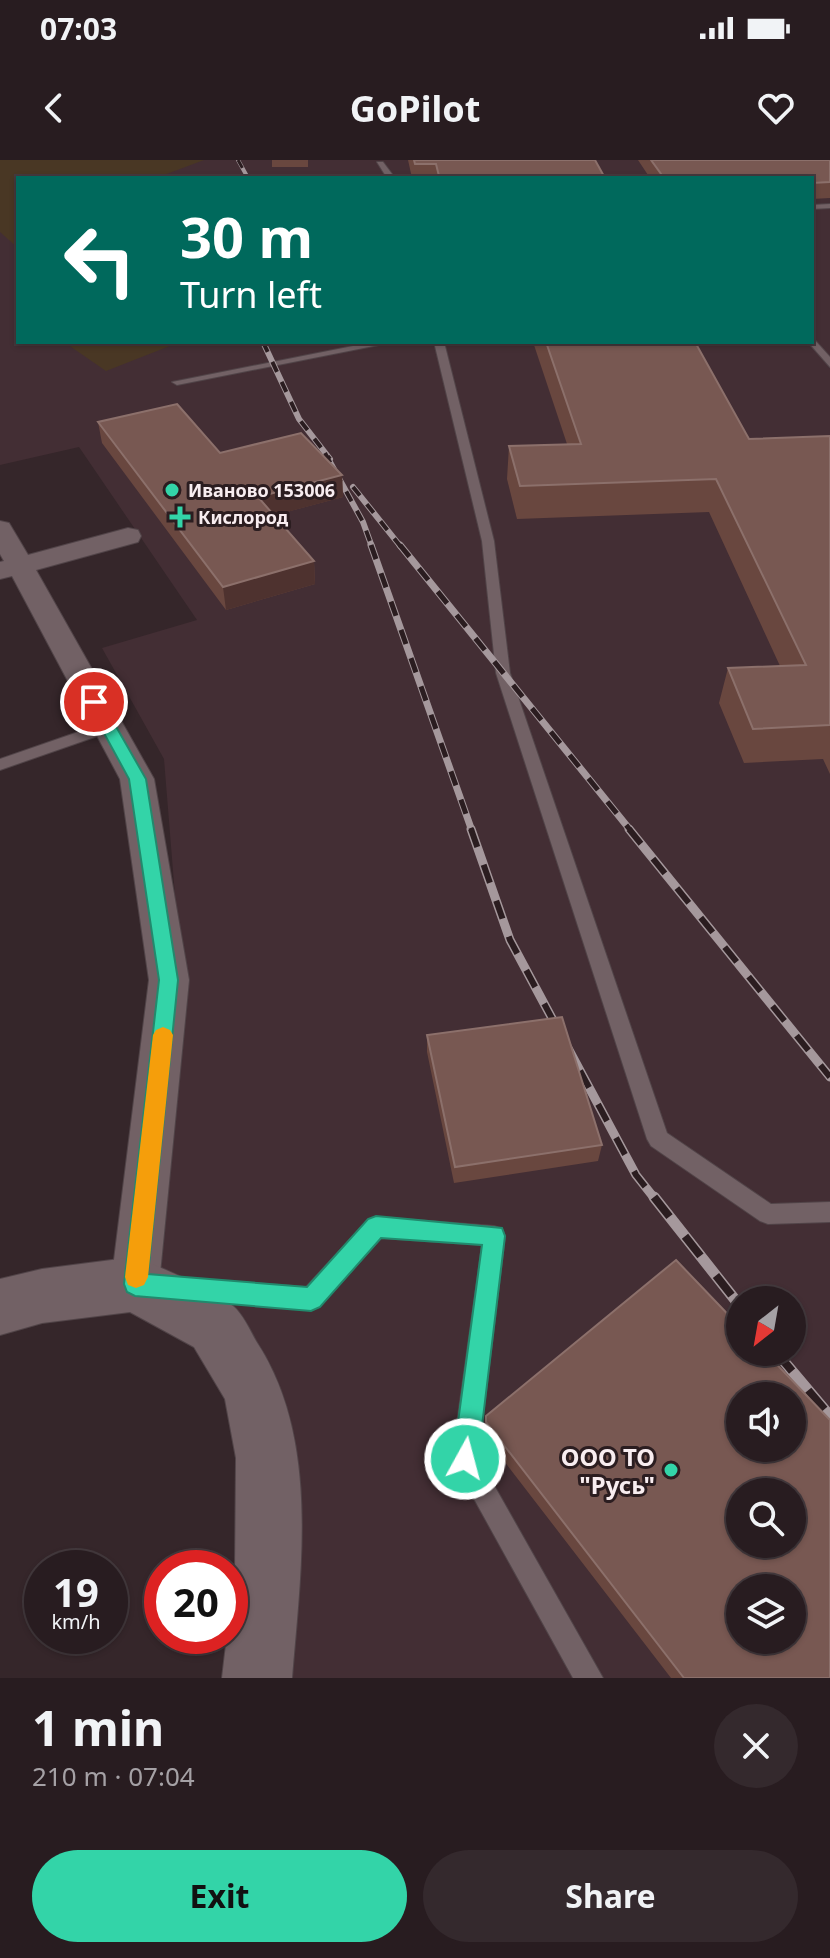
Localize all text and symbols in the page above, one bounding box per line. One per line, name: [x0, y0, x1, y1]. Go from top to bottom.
text: 07:03: [40, 8, 117, 49]
text: GoPilot: [350, 84, 480, 133]
icon: back: [32, 86, 76, 130]
icon: heart: [754, 86, 798, 130]
text: 30 m: [180, 198, 313, 274]
icon: left: [48, 208, 152, 312]
text: Turn left: [180, 270, 322, 319]
place label: Иваново 153006: [188, 478, 335, 502]
marker: Иваново 153006: [163, 481, 181, 499]
place label: Кислород: [198, 505, 289, 529]
marker: Кислород: [169, 506, 191, 528]
pin: [60, 668, 128, 736]
icon: arrive: [72, 680, 116, 724]
north arrow: [726, 1286, 806, 1366]
map controls: [726, 1286, 806, 1654]
button: sound: [726, 1382, 806, 1462]
position arrow: [423, 1417, 507, 1501]
place label: ООО ТО "Русь": [561, 1440, 655, 1501]
marker: ООО ТО "Русь": [662, 1461, 680, 1479]
button: search: [726, 1478, 806, 1558]
speed limit sign: 20: [144, 1550, 248, 1654]
text: 19: [53, 1564, 99, 1619]
button: layers: [726, 1574, 806, 1654]
text: km/h: [51, 1608, 101, 1635]
text: 1 min: [32, 1695, 164, 1760]
button: close: [714, 1704, 798, 1788]
text: 210 m · 07:04: [32, 1758, 195, 1794]
button: Exit: [32, 1850, 407, 1942]
button: Share: [423, 1850, 798, 1942]

